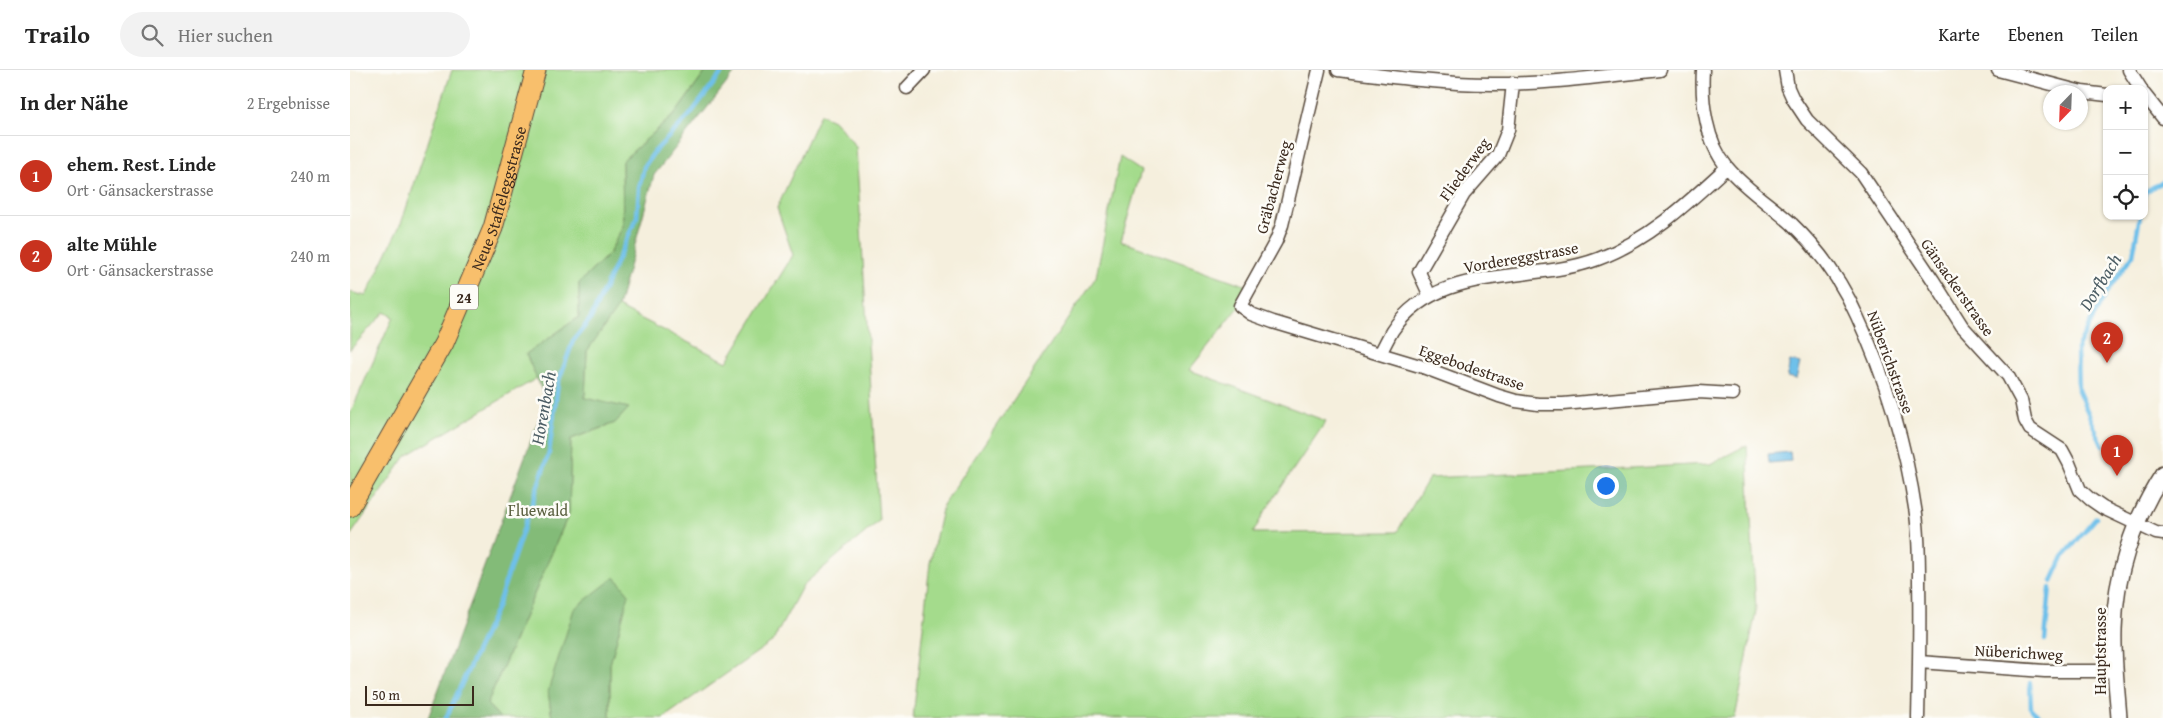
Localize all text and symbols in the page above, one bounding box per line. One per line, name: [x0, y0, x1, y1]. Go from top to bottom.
search box: [120, 12, 470, 57]
text: Trailo: [25, 17, 90, 52]
icon: search: [138, 21, 166, 49]
text: Hier suchen: [178, 21, 273, 49]
text: Karte: [1939, 21, 1980, 48]
text: Ebenen: [2008, 21, 2064, 48]
text: Teilen: [2092, 21, 2138, 48]
north arrow: [2043, 85, 2088, 130]
map controls: [2103, 85, 2148, 220]
button: +: [2103, 85, 2148, 130]
text: In der Nähe: [20, 87, 128, 118]
text: 2 Ergebnisse: [247, 91, 330, 115]
street label: Neue Staffeleggstrasse: [464, 123, 532, 274]
button: −: [2103, 130, 2148, 175]
street label: Fliederweg: [1433, 132, 1495, 206]
street label: Gräbacherweg: [1249, 138, 1297, 236]
text: ehem. Rest. Linde: [67, 150, 216, 178]
text: 1: [32, 164, 40, 188]
text: 240 m: [290, 164, 330, 188]
button: locate: [2103, 175, 2148, 220]
text: Ort · Gänsackerstrasse: [67, 178, 214, 202]
text: alte Mühle: [67, 230, 157, 258]
street label: Gänsackerstrasse: [1915, 233, 2001, 341]
street label: Vordereggstrasse: [1462, 235, 1580, 279]
text: 2: [32, 244, 40, 268]
text: 240 m: [290, 244, 330, 268]
water label: Dorfbach: [2071, 248, 2128, 317]
text: Ort · Gänsackerstrasse: [67, 258, 214, 282]
road number: 24: [450, 284, 478, 310]
street label: Nüberichstrasse: [1861, 307, 1921, 417]
pin: 2: [2091, 322, 2123, 363]
street label: Eggebodestrasse: [1416, 338, 1528, 396]
water label: Horenbach: [523, 369, 563, 448]
pin: 1: [2101, 435, 2133, 476]
your location: [1593, 473, 1619, 499]
park label: Fluewald: [508, 498, 569, 522]
street label: Hauptstrasse: [2088, 607, 2112, 695]
street label: Nüberichweg: [1974, 638, 2064, 666]
scale bar: [365, 683, 474, 706]
text: 50 m: [372, 685, 400, 705]

